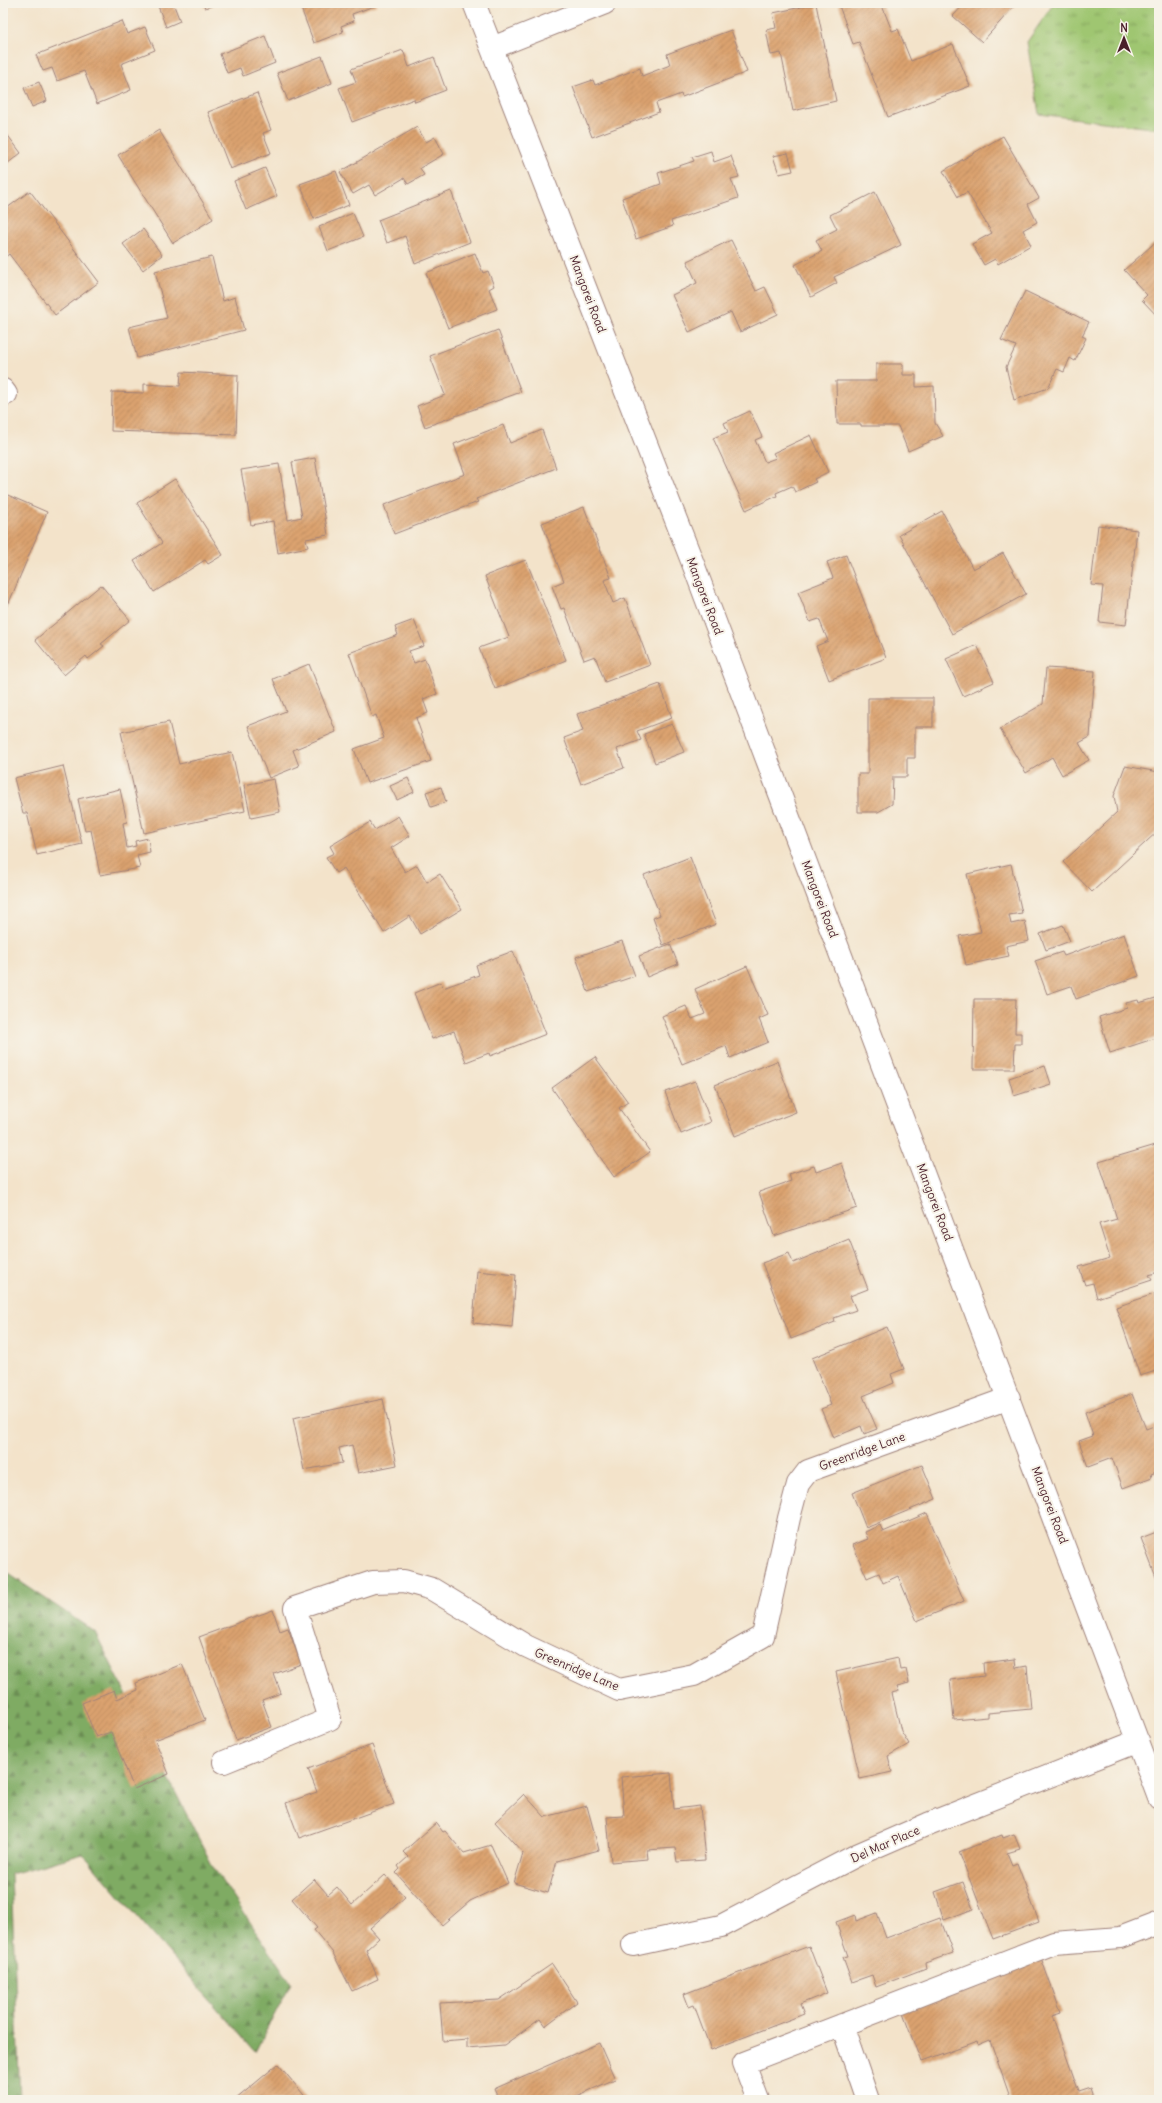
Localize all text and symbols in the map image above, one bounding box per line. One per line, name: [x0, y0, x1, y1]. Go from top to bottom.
north arrow: [1104, 18, 1144, 58]
text: N: [1120, 21, 1128, 35]
street label: Mangorei Road: [566, 253, 610, 335]
street label: Mangorei Road: [683, 555, 727, 637]
street label: Mangorei Road: [798, 858, 842, 940]
street label: Mangorei Road: [913, 1161, 957, 1243]
street label: Greenridge Lane: [817, 1428, 907, 1474]
street label: Mangorei Road: [1028, 1464, 1072, 1546]
street label: Greenridge Lane: [532, 1644, 622, 1694]
street label: Del Mar Place: [848, 1822, 922, 1866]

